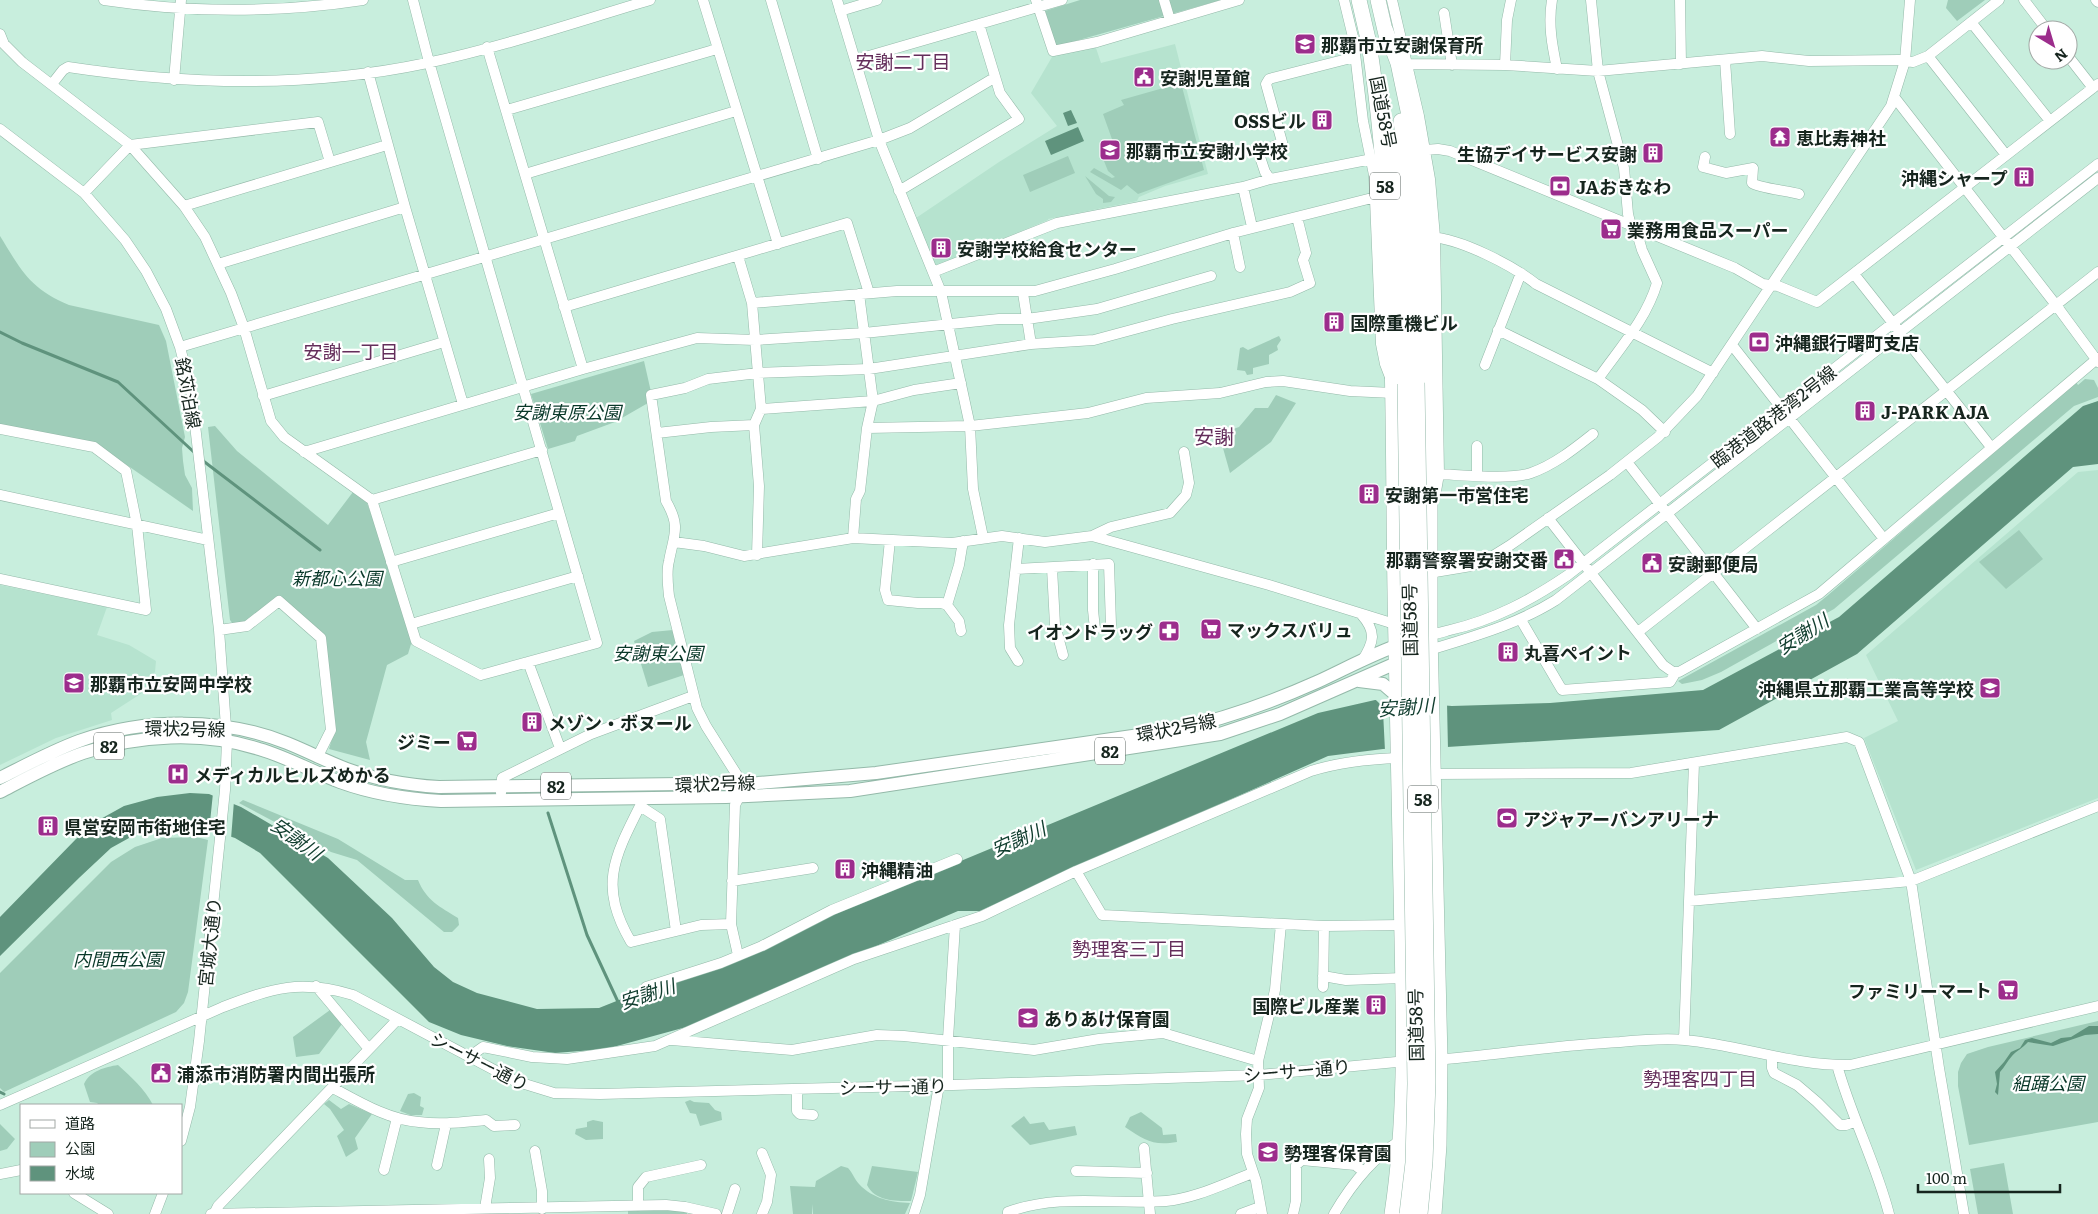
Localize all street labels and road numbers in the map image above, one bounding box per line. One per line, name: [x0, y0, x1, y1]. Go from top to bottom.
street label: 国道58号: [1364, 74, 1404, 150]
road number: 58: [1370, 172, 1400, 200]
street label: 銘苅泊線: [169, 355, 209, 431]
street label: 臨港道路港湾2号線: [1704, 358, 1842, 474]
street label: 国道58号: [1395, 583, 1423, 657]
street label: 環状2号線: [1134, 706, 1218, 748]
street label: 環状2号線: [144, 714, 226, 742]
road number: 82: [94, 732, 124, 759]
road number: 82: [1095, 738, 1125, 764]
street label: 環状2号線: [674, 768, 756, 798]
road number: 82: [541, 772, 571, 799]
road number: 58: [1408, 786, 1438, 812]
street label: 宮城大通り: [191, 896, 227, 988]
street label: 国道58号: [1401, 988, 1429, 1062]
street label: シーサー通り: [426, 1025, 534, 1097]
street label: シーサー通り: [1242, 1052, 1352, 1088]
street label: シーサー通り: [839, 1072, 947, 1100]

